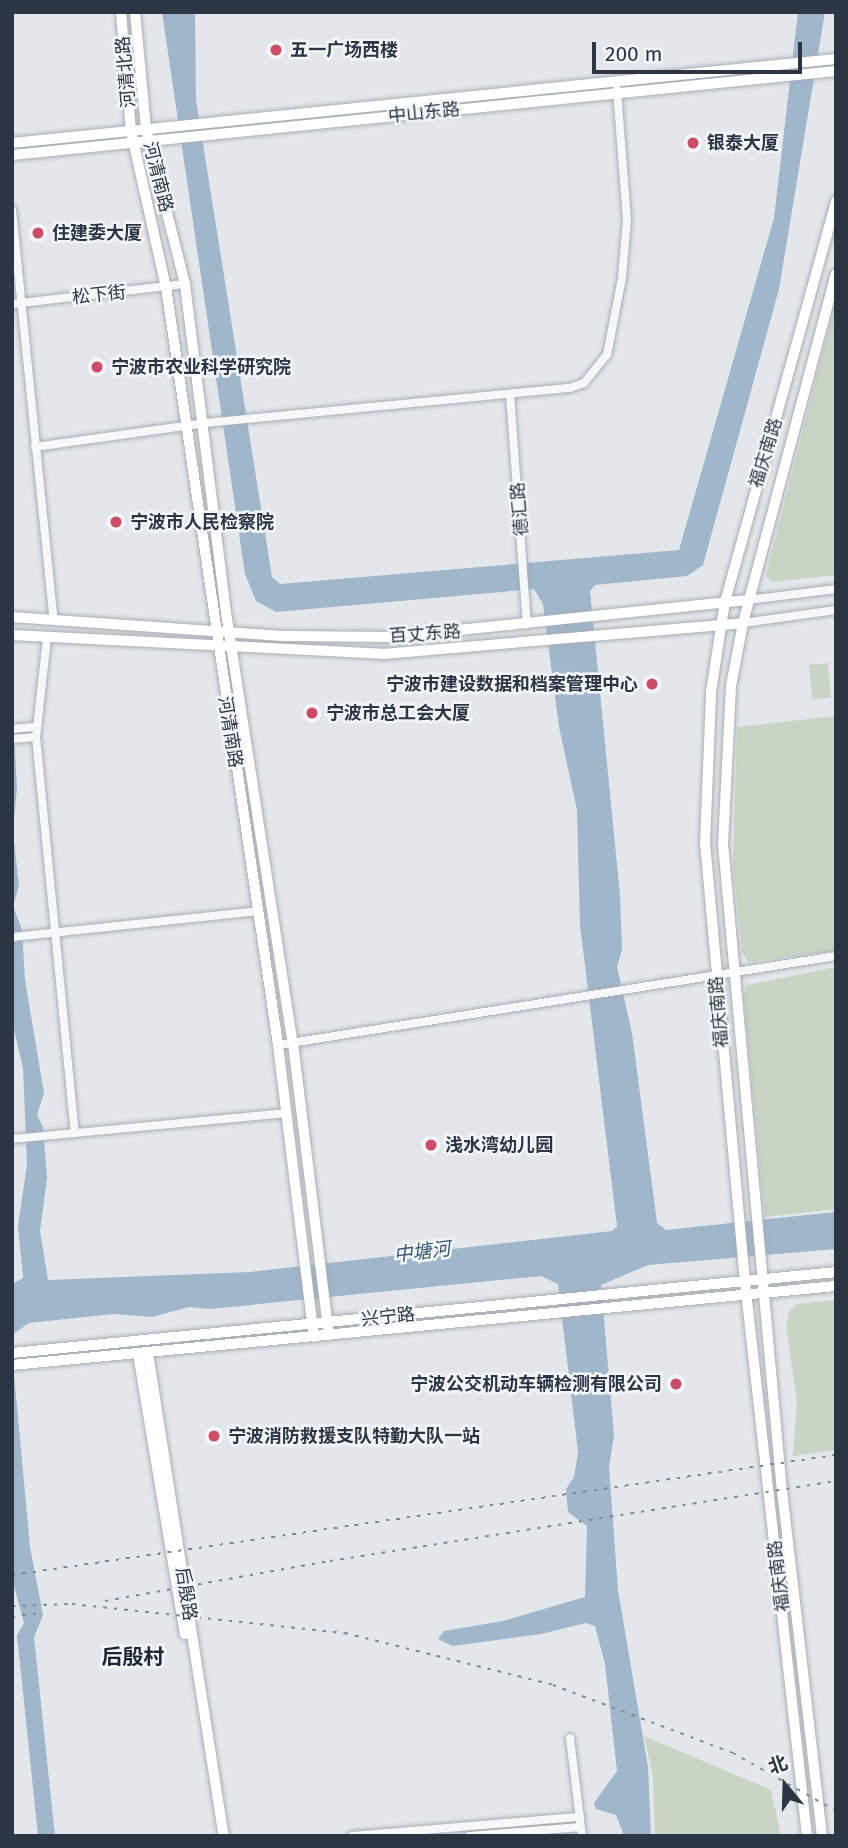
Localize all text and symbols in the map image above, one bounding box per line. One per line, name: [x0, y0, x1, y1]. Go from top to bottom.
scale bar: [596, 28, 806, 72]
street label: 河清北路: [112, 35, 140, 109]
place label: 五一广场西楼: [290, 39, 398, 61]
text: 200 m: [605, 41, 662, 67]
marker: 五一广场西楼: [268, 42, 284, 58]
street label: 中山东路: [387, 98, 461, 128]
place label: 银泰大厦: [707, 132, 779, 154]
marker: 银泰大厦: [685, 135, 701, 151]
street label: 河清南路: [139, 139, 177, 215]
place label: 住建委大厦: [52, 222, 142, 244]
marker: 住建委大厦: [30, 225, 46, 241]
street label: 松下街: [71, 281, 127, 309]
place label: 宁波市农业科学研究院: [111, 356, 291, 378]
marker: 宁波市农业科学研究院: [89, 359, 105, 375]
street label: 福庆南路: [745, 415, 787, 491]
street label: 德汇路: [507, 481, 533, 537]
place label: 宁波市人民检察院: [130, 511, 274, 533]
marker: 宁波市人民检察院: [108, 514, 124, 530]
street label: 百丈东路: [388, 621, 462, 647]
place label: 宁波市建设数据和档案管理中心: [386, 673, 638, 695]
marker: 宁波市建设数据和档案管理中心: [644, 676, 660, 692]
street label: 河清南路: [214, 695, 246, 769]
place label: 宁波市总工会大厦: [326, 702, 470, 724]
marker: 宁波市总工会大厦: [304, 705, 320, 721]
street label: 福庆南路: [705, 975, 733, 1049]
place label: 浅水湾幼儿园: [445, 1134, 553, 1156]
marker: 浅水湾幼儿园: [423, 1137, 439, 1153]
water label: 中塘河: [392, 1237, 452, 1267]
street label: 兴宁路: [360, 1303, 416, 1331]
place label: 宁波公交机动车辆检测有限公司: [410, 1373, 662, 1395]
marker: 宁波公交机动车辆检测有限公司: [668, 1376, 684, 1392]
place label: 宁波消防救援支队特勤大队一站: [228, 1425, 480, 1447]
marker: 宁波消防救援支队特勤大队一站: [206, 1428, 222, 1444]
street label: 福庆南路: [764, 1539, 794, 1613]
street label: 后殷路: [171, 1566, 201, 1622]
district label: 后殷村: [102, 1644, 164, 1670]
north arrow: [750, 1750, 820, 1820]
text: 北: [765, 1751, 791, 1779]

